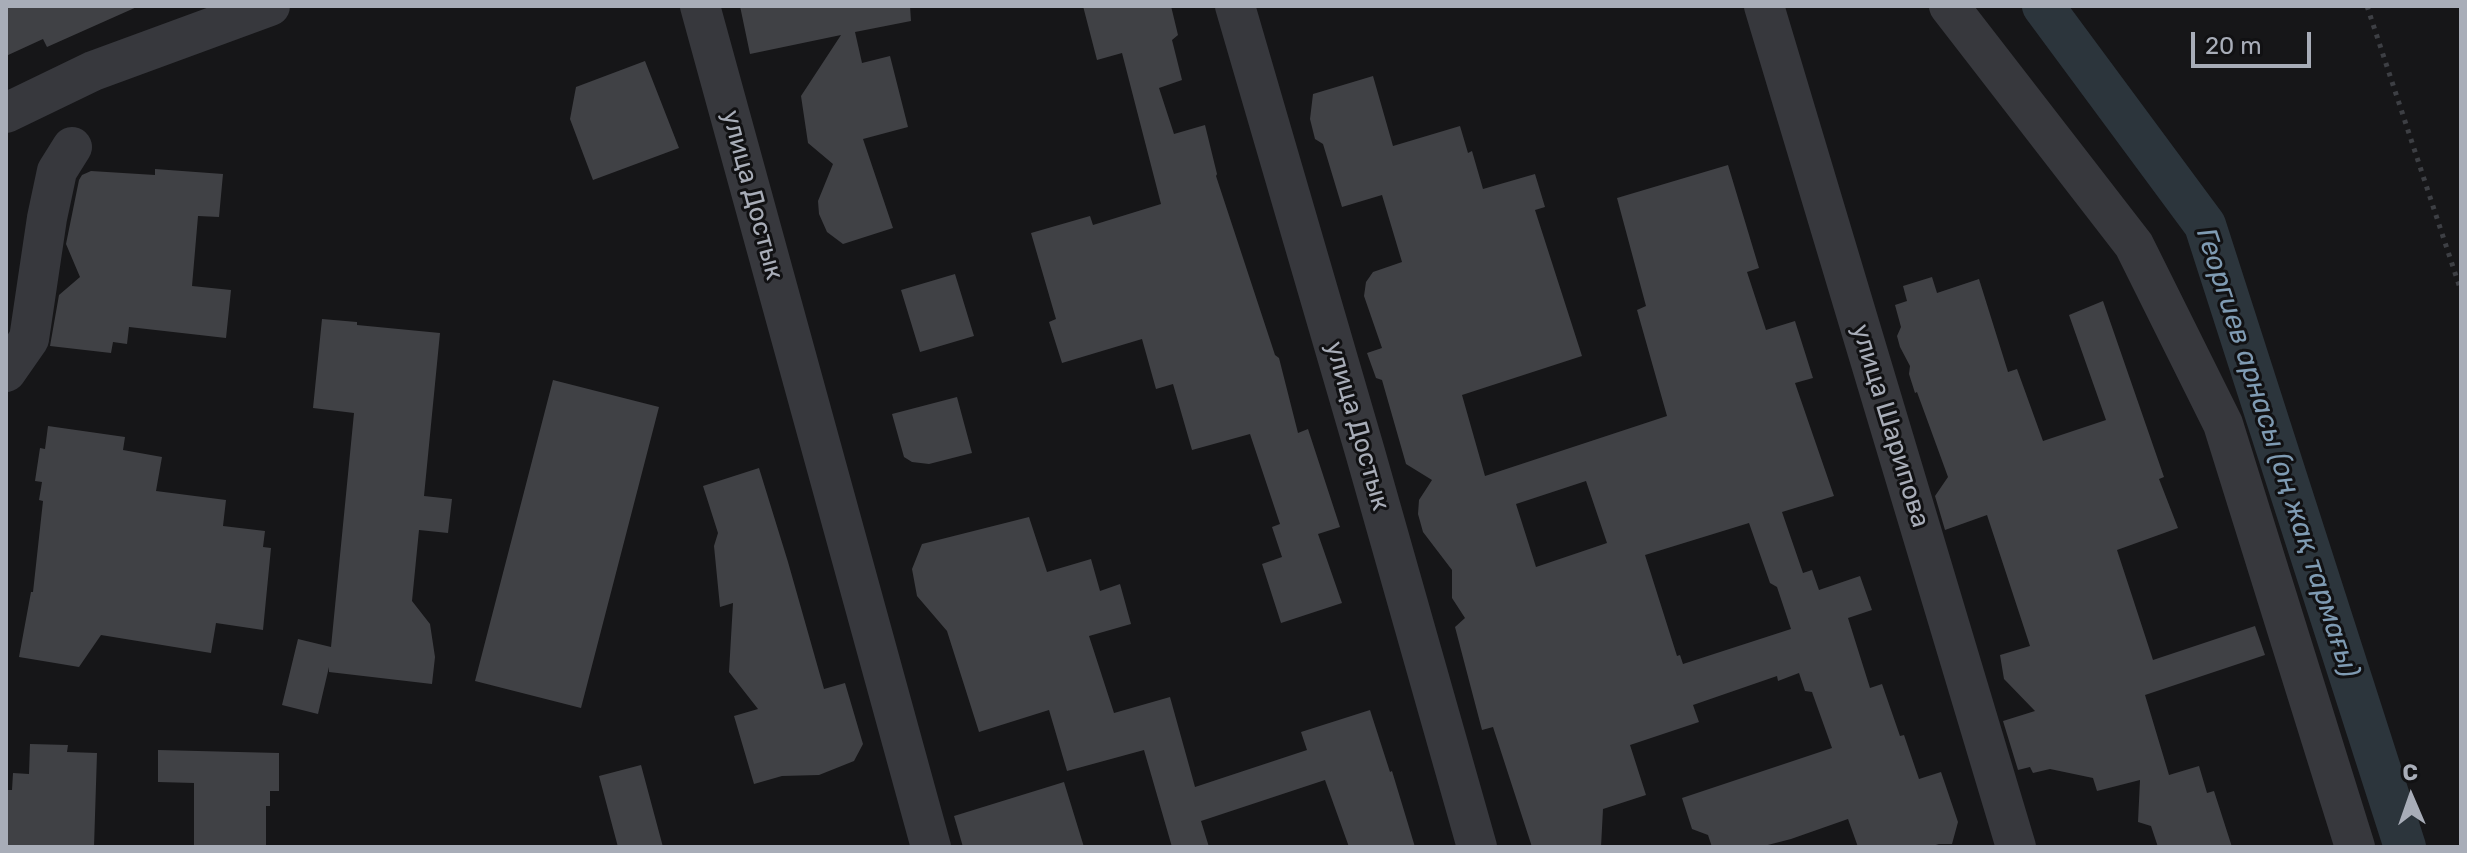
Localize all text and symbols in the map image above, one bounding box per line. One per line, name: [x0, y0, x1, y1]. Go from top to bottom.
scale bar: [2195, 16, 2315, 66]
text: 20 m: [2205, 32, 2262, 60]
street label: улица Достык: [714, 107, 790, 283]
water label: Георгиев арнасы (оң жақ тармағы): [2188, 224, 2366, 682]
street label: улица Шарипова: [1844, 321, 1936, 531]
street label: улица Достык: [1318, 338, 1396, 514]
north arrow: [2371, 757, 2451, 837]
text: С: [2402, 759, 2418, 786]

